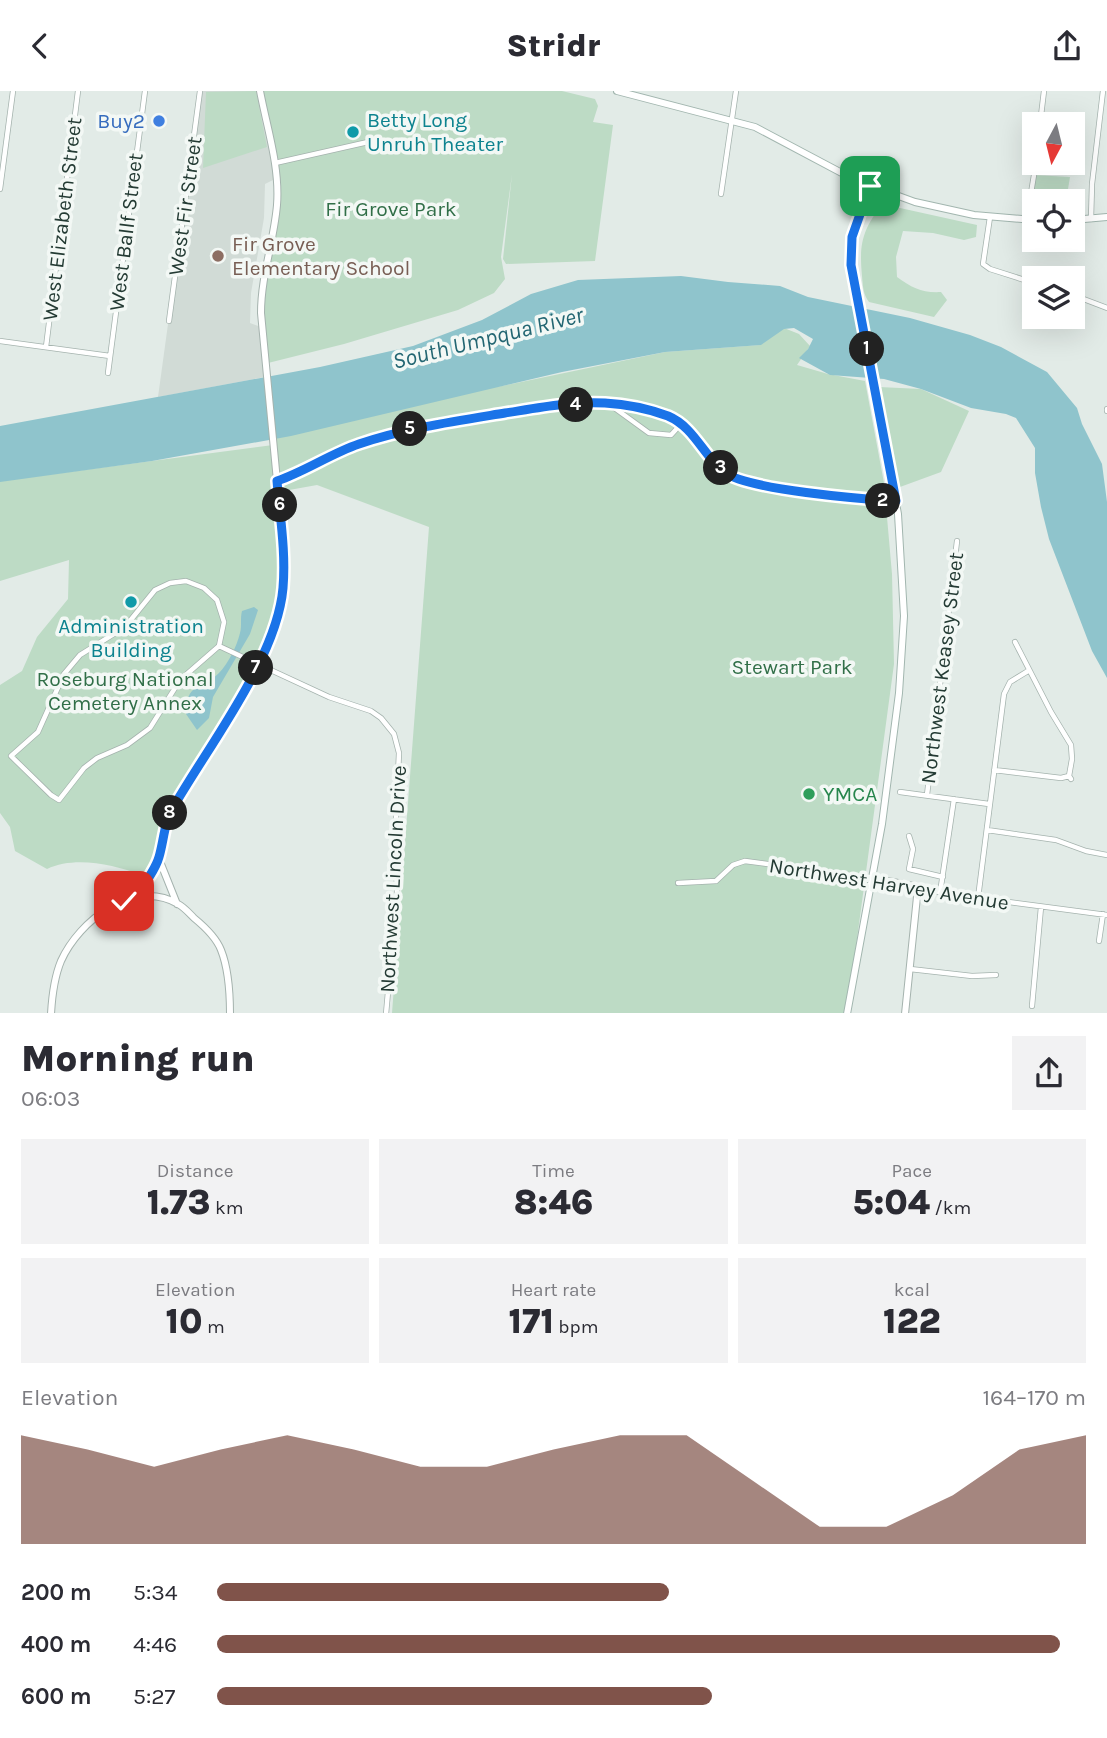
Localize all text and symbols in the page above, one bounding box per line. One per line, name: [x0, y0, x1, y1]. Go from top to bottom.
icon: back: [21, 27, 59, 65]
text: Stridr: [507, 27, 600, 64]
icon: share: [1048, 27, 1086, 65]
place label: Betty Long Unruh Theater: [367, 108, 504, 156]
place label: Buy2: [97, 109, 145, 133]
north arrow: [1022, 112, 1085, 175]
map controls: [1022, 112, 1085, 329]
marker: Buy2: [151, 113, 167, 129]
street label: West Elizabeth Street: [38, 116, 86, 322]
marker: Betty Long Unruh Theater: [345, 124, 361, 140]
street label: West Fir Street: [163, 135, 207, 277]
street label: West Ballf Street: [104, 152, 148, 312]
pin: [840, 156, 900, 216]
icon: arrive: [851, 167, 889, 205]
button: locate: [1022, 189, 1085, 252]
park label: Fir Grove Park: [325, 197, 457, 221]
place label: Fir Grove Elementary School: [232, 232, 410, 280]
marker: Fir Grove Elementary School: [210, 248, 226, 264]
button: layers: [1022, 266, 1085, 329]
water label: South Umpqua River: [390, 301, 587, 375]
pin: 1: [850, 331, 884, 367]
text: 1: [863, 337, 870, 359]
pin: 4: [558, 387, 594, 423]
text: 4: [570, 393, 581, 415]
pin: 5: [392, 411, 428, 447]
text: 5: [404, 417, 415, 439]
pin: 3: [704, 451, 738, 485]
text: 3: [715, 456, 726, 478]
pin: 2: [866, 483, 900, 519]
pin: 6: [262, 487, 298, 523]
text: 2: [877, 489, 888, 511]
text: 6: [274, 493, 285, 515]
street label: Northwest Keasey Street: [916, 551, 968, 785]
marker: Administration Building: [123, 594, 139, 610]
place label: Administration Building: [58, 614, 204, 662]
pin: 7: [238, 651, 274, 685]
park label: Stewart Park: [731, 655, 853, 679]
text: 7: [251, 656, 260, 678]
park label: Roseburg National Cemetery Annex: [36, 667, 214, 715]
street label: Northwest Lincoln Drive: [375, 765, 411, 993]
place label: YMCA: [823, 782, 877, 806]
marker: YMCA: [801, 786, 817, 802]
pin: 8: [152, 795, 188, 831]
text: 8: [163, 801, 176, 823]
street label: Northwest Harvey Avenue: [767, 853, 1011, 915]
pin: [94, 871, 154, 931]
icon: check: [105, 882, 143, 920]
text: Morning run: [21, 1036, 255, 1081]
button: share: [1012, 1036, 1086, 1110]
text: 06:03: [21, 1085, 80, 1112]
text: Distance: [157, 1160, 234, 1182]
text: Time: [532, 1160, 575, 1182]
text: Pace: [892, 1160, 932, 1182]
text: 1.73: [147, 1182, 211, 1223]
text: 8:46: [514, 1182, 593, 1223]
text: 5:04: [852, 1182, 930, 1223]
text: km: [211, 1197, 244, 1219]
text: /km: [930, 1197, 971, 1219]
text: Elevation: [155, 1279, 235, 1301]
text: Heart rate: [511, 1279, 596, 1301]
text: kcal: [894, 1279, 930, 1301]
text: 10: [166, 1301, 203, 1342]
text: 171: [509, 1301, 554, 1342]
text: 122: [883, 1301, 941, 1342]
text: m: [203, 1316, 225, 1338]
text: bpm: [554, 1316, 598, 1338]
text: Elevation: [21, 1384, 118, 1411]
text: 164–170 m: [982, 1384, 1086, 1411]
text: 200 m: [21, 1579, 92, 1606]
text: 5:34: [133, 1579, 178, 1606]
text: 400 m: [21, 1631, 91, 1658]
text: 4:46: [133, 1631, 177, 1658]
text: 600 m: [21, 1683, 92, 1710]
text: 5:27: [133, 1683, 175, 1710]

